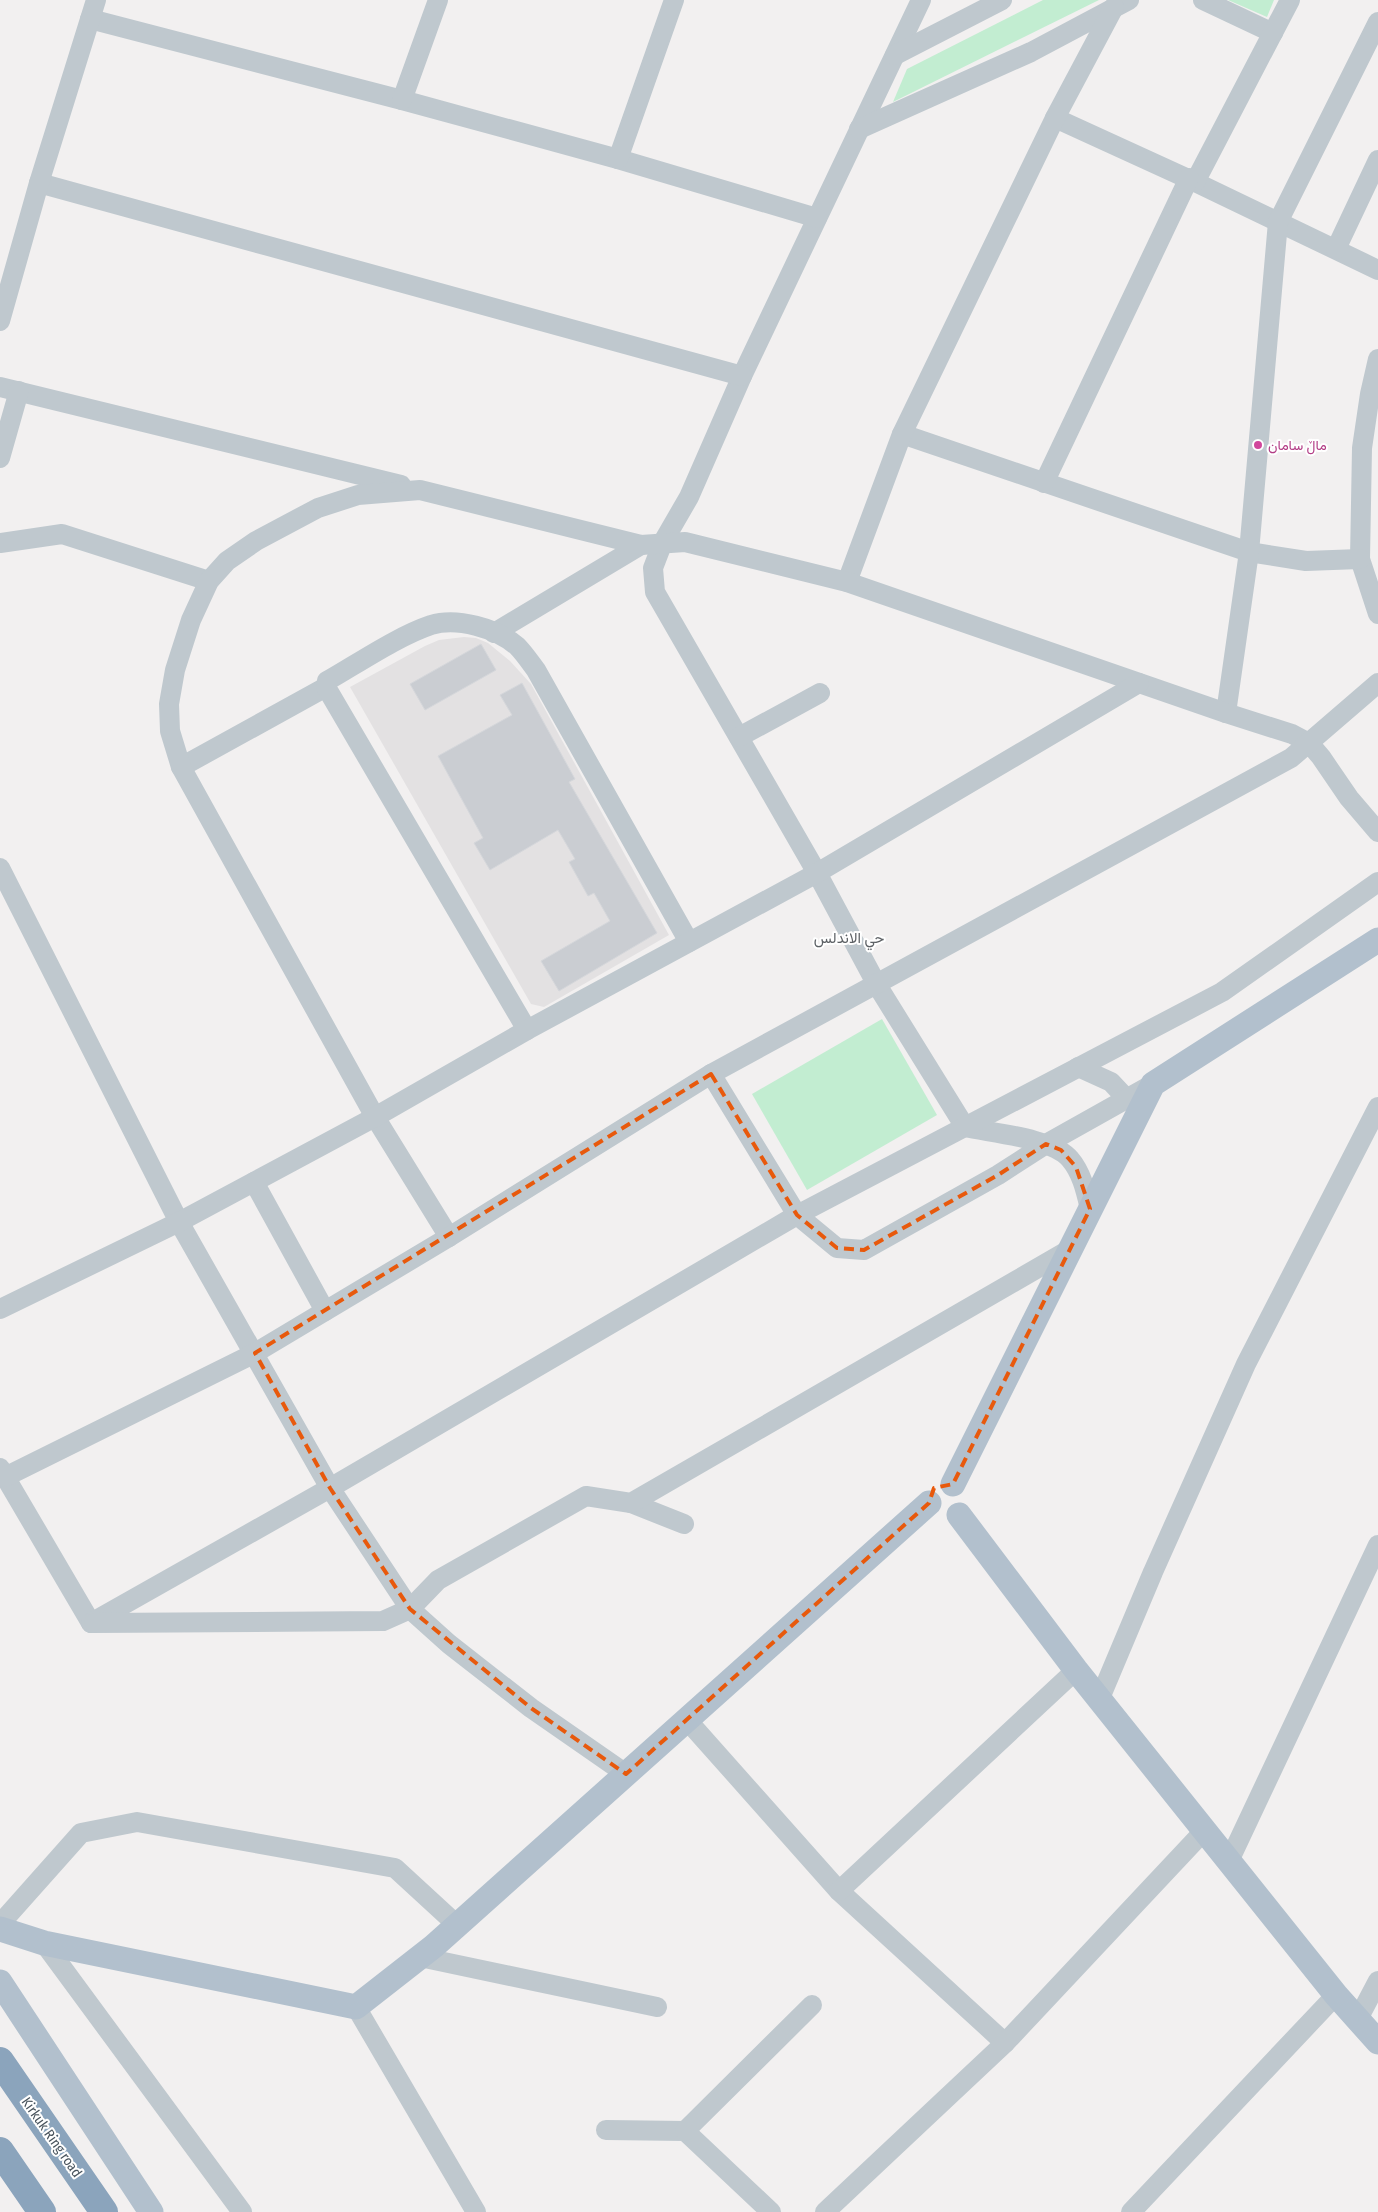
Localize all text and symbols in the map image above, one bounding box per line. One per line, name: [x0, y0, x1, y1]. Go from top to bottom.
place label: ماڵ سامان: [1268, 437, 1327, 455]
marker: ماڵ سامان: [1252, 439, 1264, 451]
district label: حي الاندلس: [814, 929, 884, 951]
street label: Kirkuk Ring road: [18, 2094, 85, 2181]

